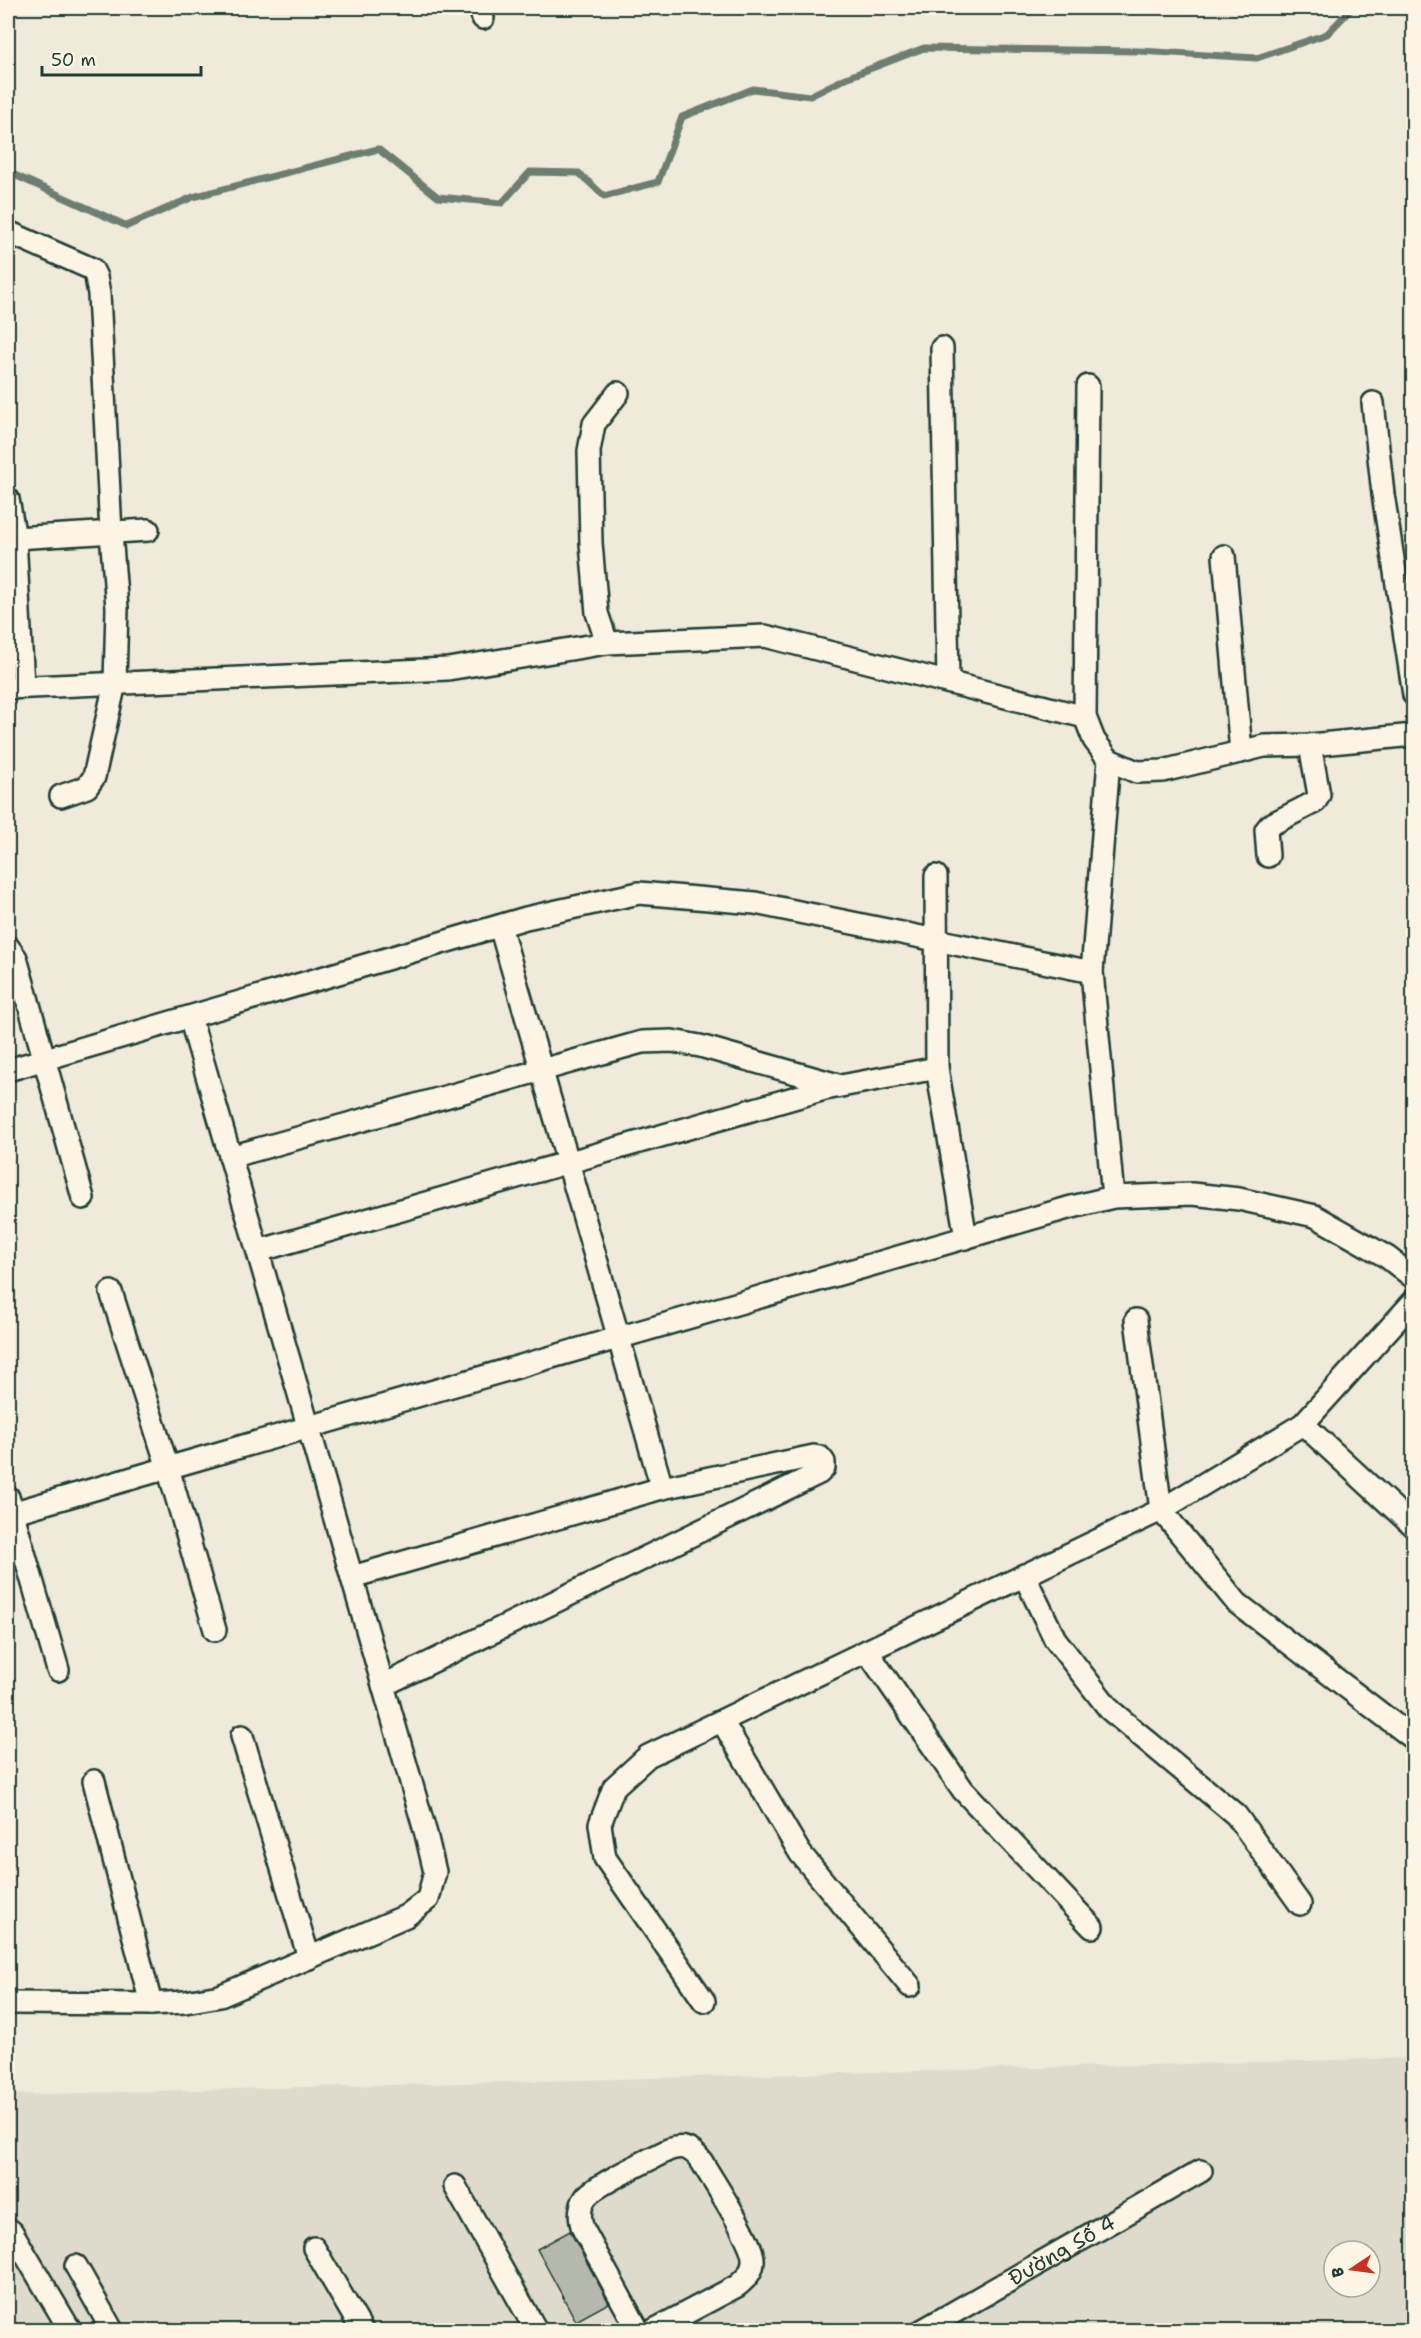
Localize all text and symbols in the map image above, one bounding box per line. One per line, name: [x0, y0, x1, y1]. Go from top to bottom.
scale bar: [42, 39, 201, 77]
text: 50 m: [51, 48, 96, 72]
street label: Đường Số 4: [1003, 2209, 1121, 2292]
north arrow: [1322, 2239, 1382, 2299]
text: B: [1327, 2265, 1349, 2279]

